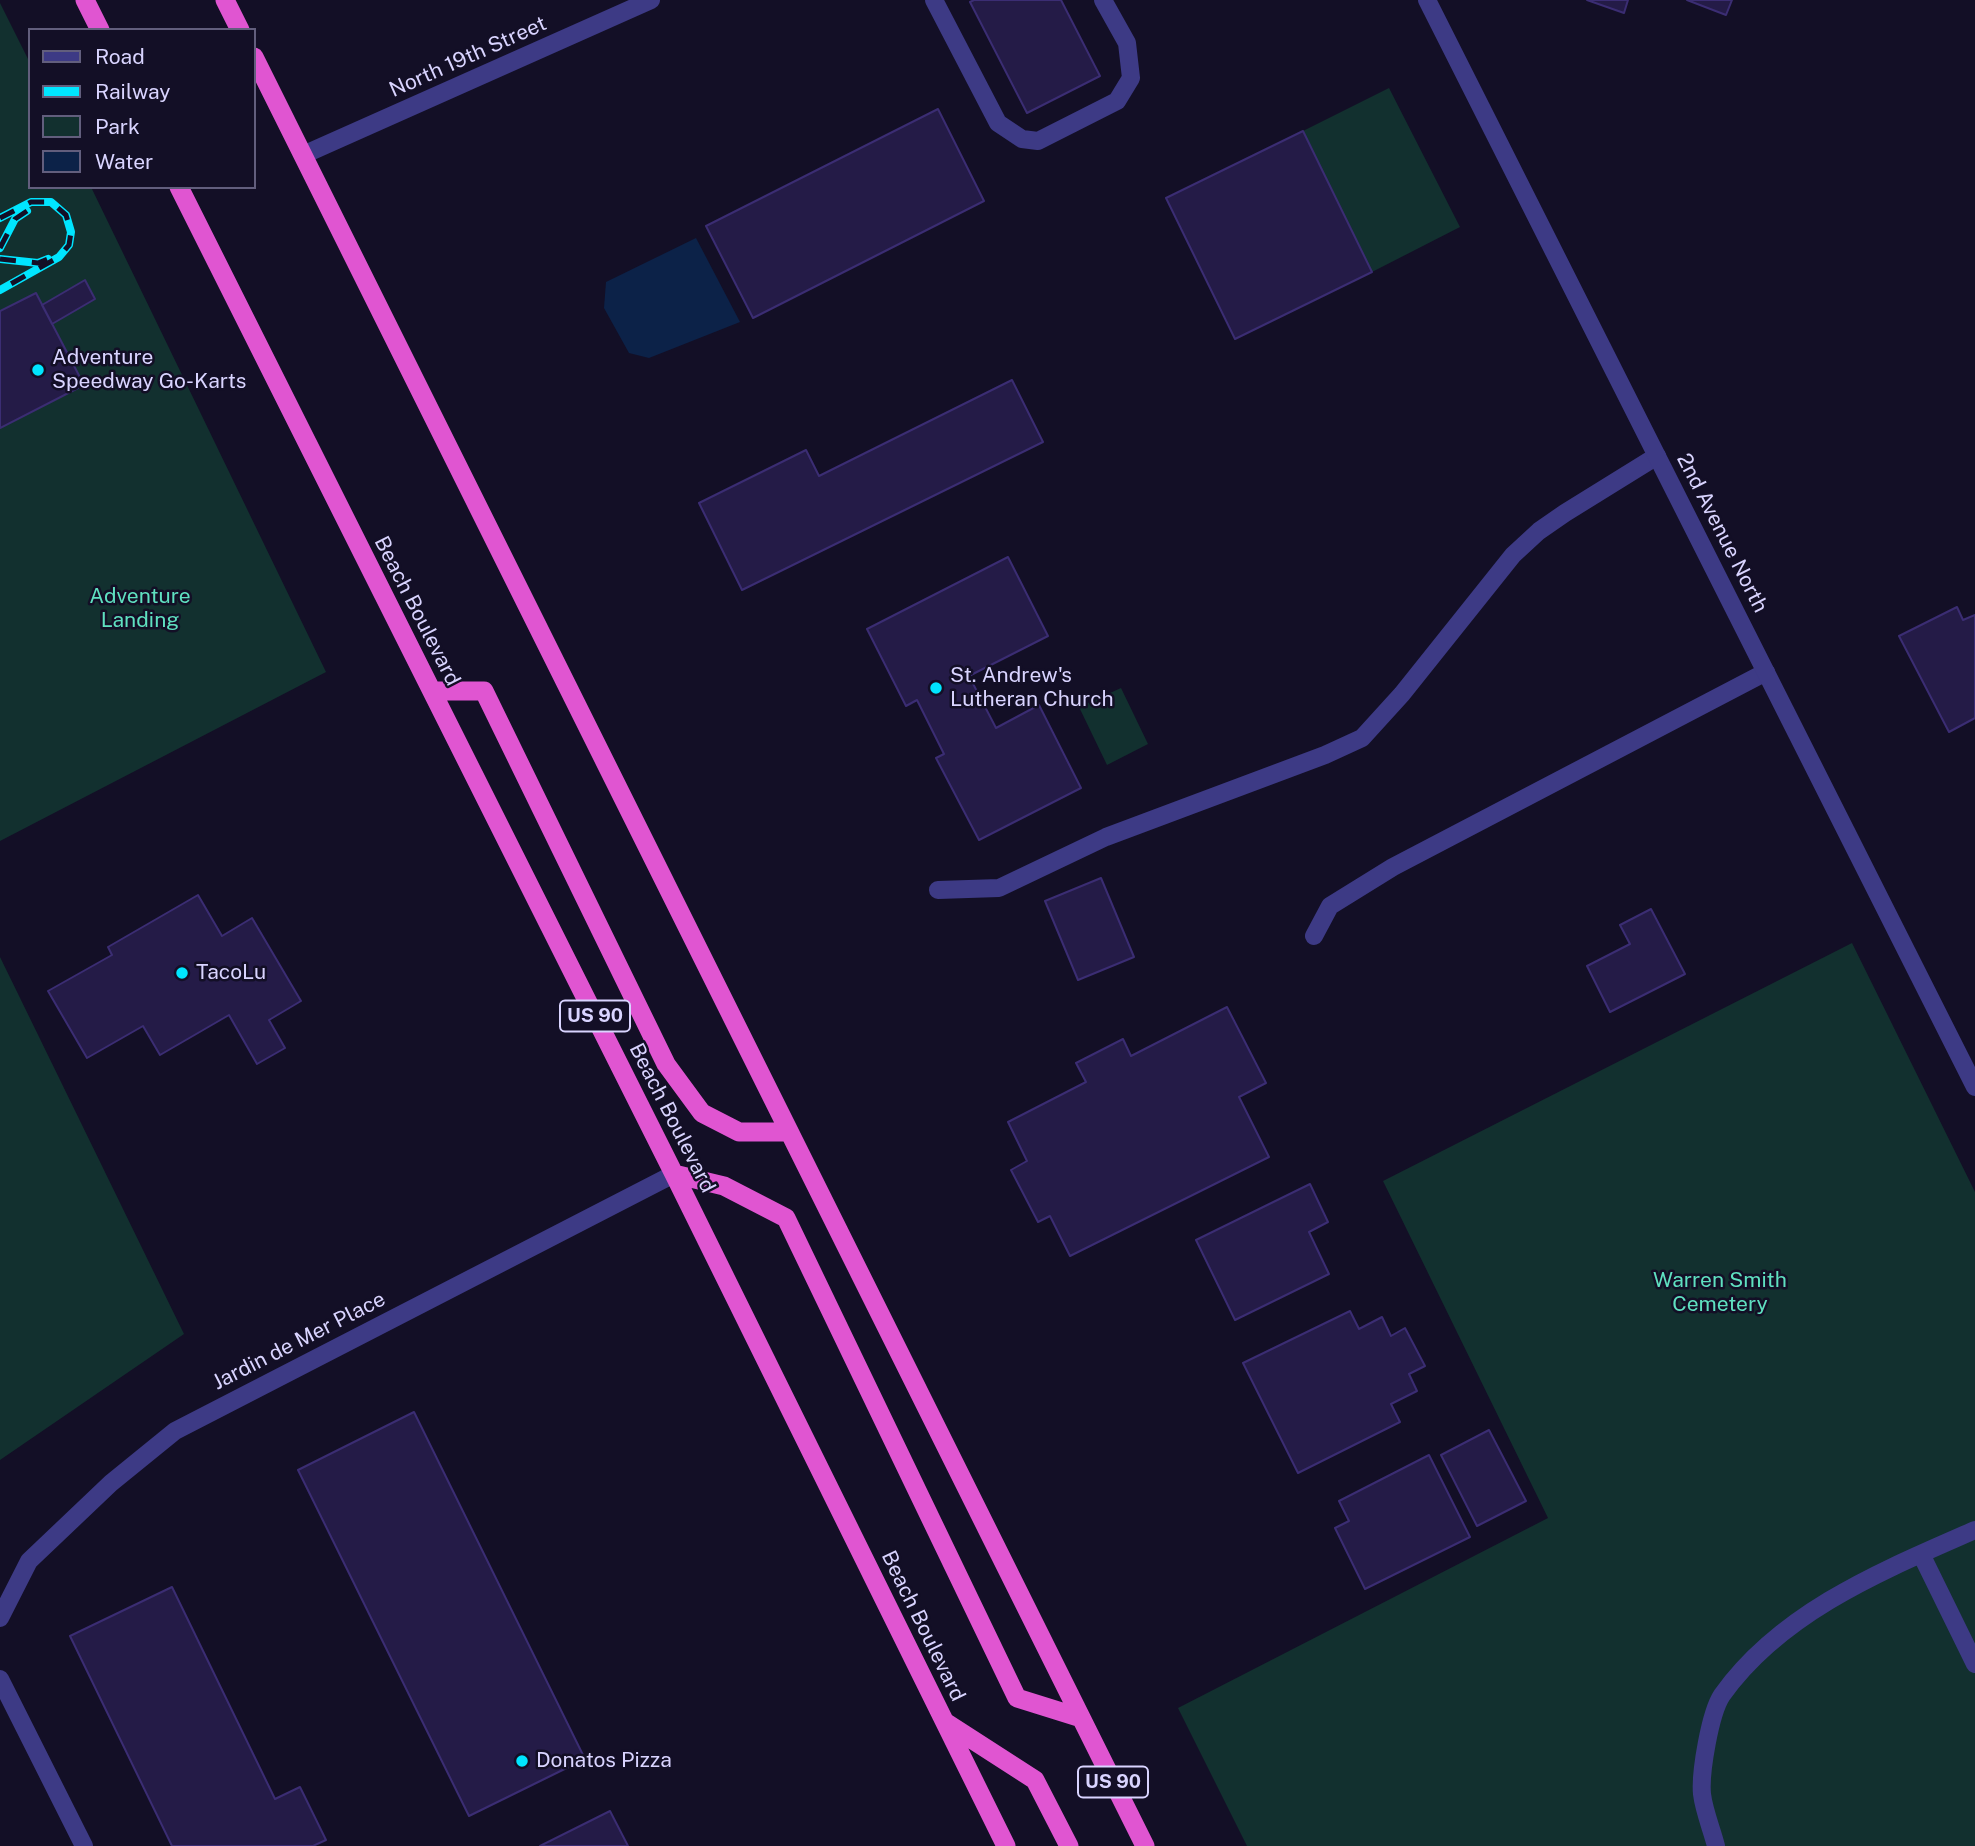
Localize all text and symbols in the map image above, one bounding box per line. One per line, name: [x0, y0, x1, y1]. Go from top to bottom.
street label: North 19th Street: [386, 11, 550, 103]
legend: [28, 28, 256, 189]
text: Road: [95, 44, 145, 69]
text: Railway: [95, 79, 171, 104]
text: Park: [95, 114, 140, 139]
text: Water: [95, 149, 153, 174]
place label: Adventure Speedway Go-Karts: [52, 345, 246, 395]
marker: Adventure Speedway Go-Karts: [30, 362, 46, 378]
street label: 2nd Avenue North: [1671, 449, 1773, 617]
street label: Beach Boulevard: [368, 532, 466, 690]
park label: Adventure Landing: [89, 584, 191, 634]
place label: St. Andrew's Lutheran Church: [950, 663, 1114, 713]
marker: St. Andrew's Lutheran Church: [928, 680, 944, 696]
place label: TacoLu: [196, 960, 266, 986]
marker: TacoLu: [174, 965, 190, 981]
road number: US 90: [560, 1000, 630, 1032]
street label: Beach Boulevard: [623, 1039, 721, 1197]
park label: Warren Smith Cemetery: [1653, 1268, 1787, 1318]
street label: Jardin de Mer Place: [208, 1286, 390, 1396]
street label: Beach Boulevard: [876, 1547, 970, 1705]
place label: Donatos Pizza: [536, 1748, 672, 1774]
marker: Donatos Pizza: [514, 1753, 530, 1769]
road number: US 90: [1078, 1766, 1148, 1798]

